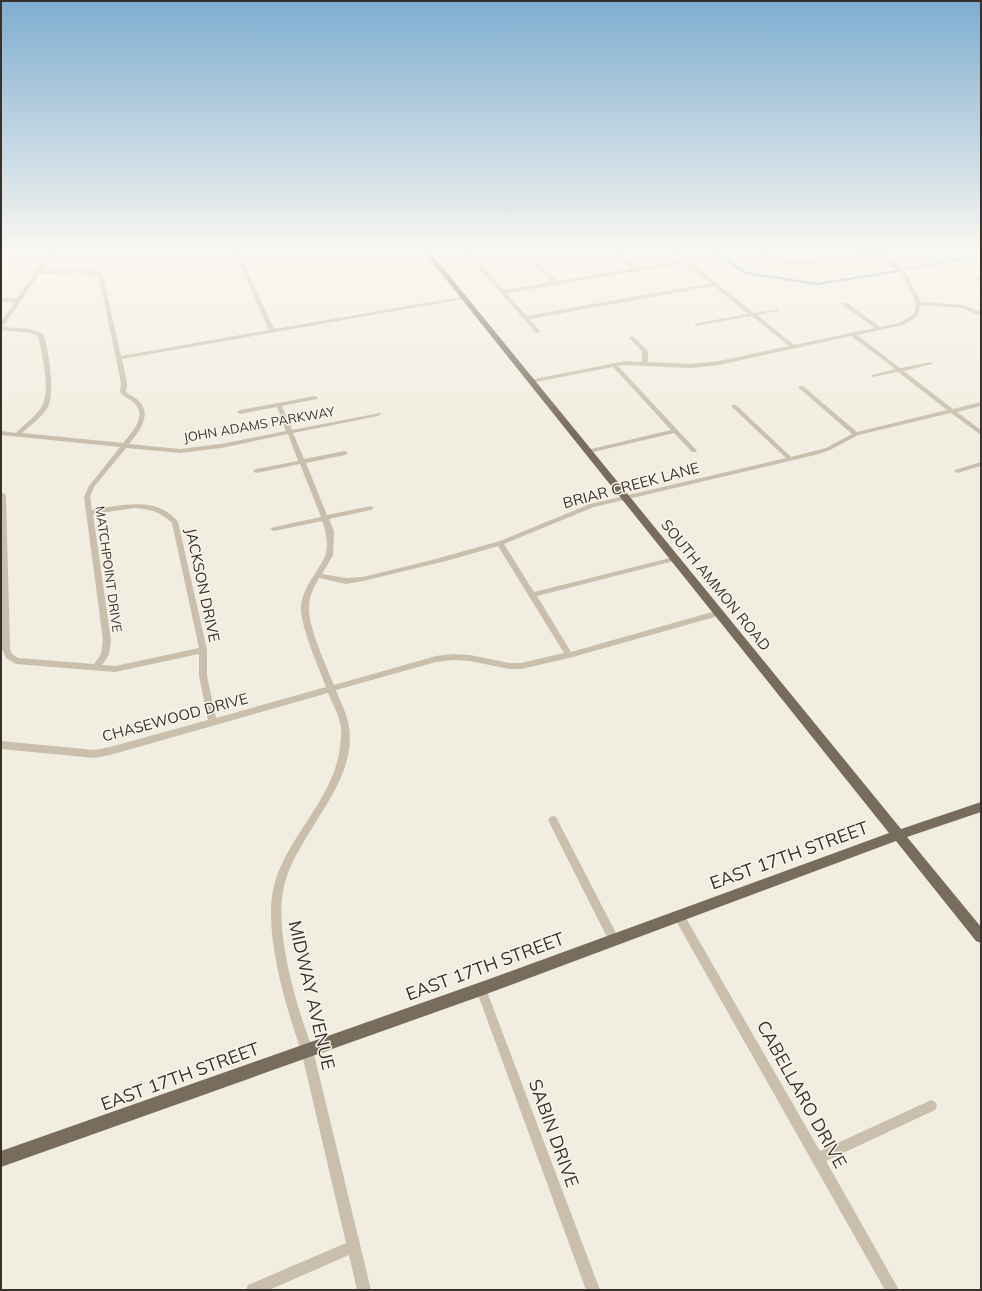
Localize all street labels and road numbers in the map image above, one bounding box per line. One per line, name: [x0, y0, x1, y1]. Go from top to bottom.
street label: JOHN ADAMS PARKWAY: [182, 403, 337, 445]
street label: BRIAR CREEK LANE: [561, 458, 701, 512]
street label: MATCHPOINT DRIVE: [92, 505, 126, 633]
street label: SOUTH AMMON ROAD: [657, 515, 775, 655]
street label: JACKSON DRIVE: [182, 526, 224, 644]
street label: CHASEWOOD DRIVE: [100, 688, 250, 746]
street label: EAST 17TH STREET: [707, 816, 872, 894]
street label: MIDWAY AVENUE: [284, 918, 340, 1072]
street label: EAST 17TH STREET: [403, 927, 568, 1005]
street label: CABELLARO DRIVE: [752, 1016, 852, 1172]
street label: EAST 17TH STREET: [98, 1037, 263, 1115]
street label: SABIN DRIVE: [524, 1076, 584, 1190]

